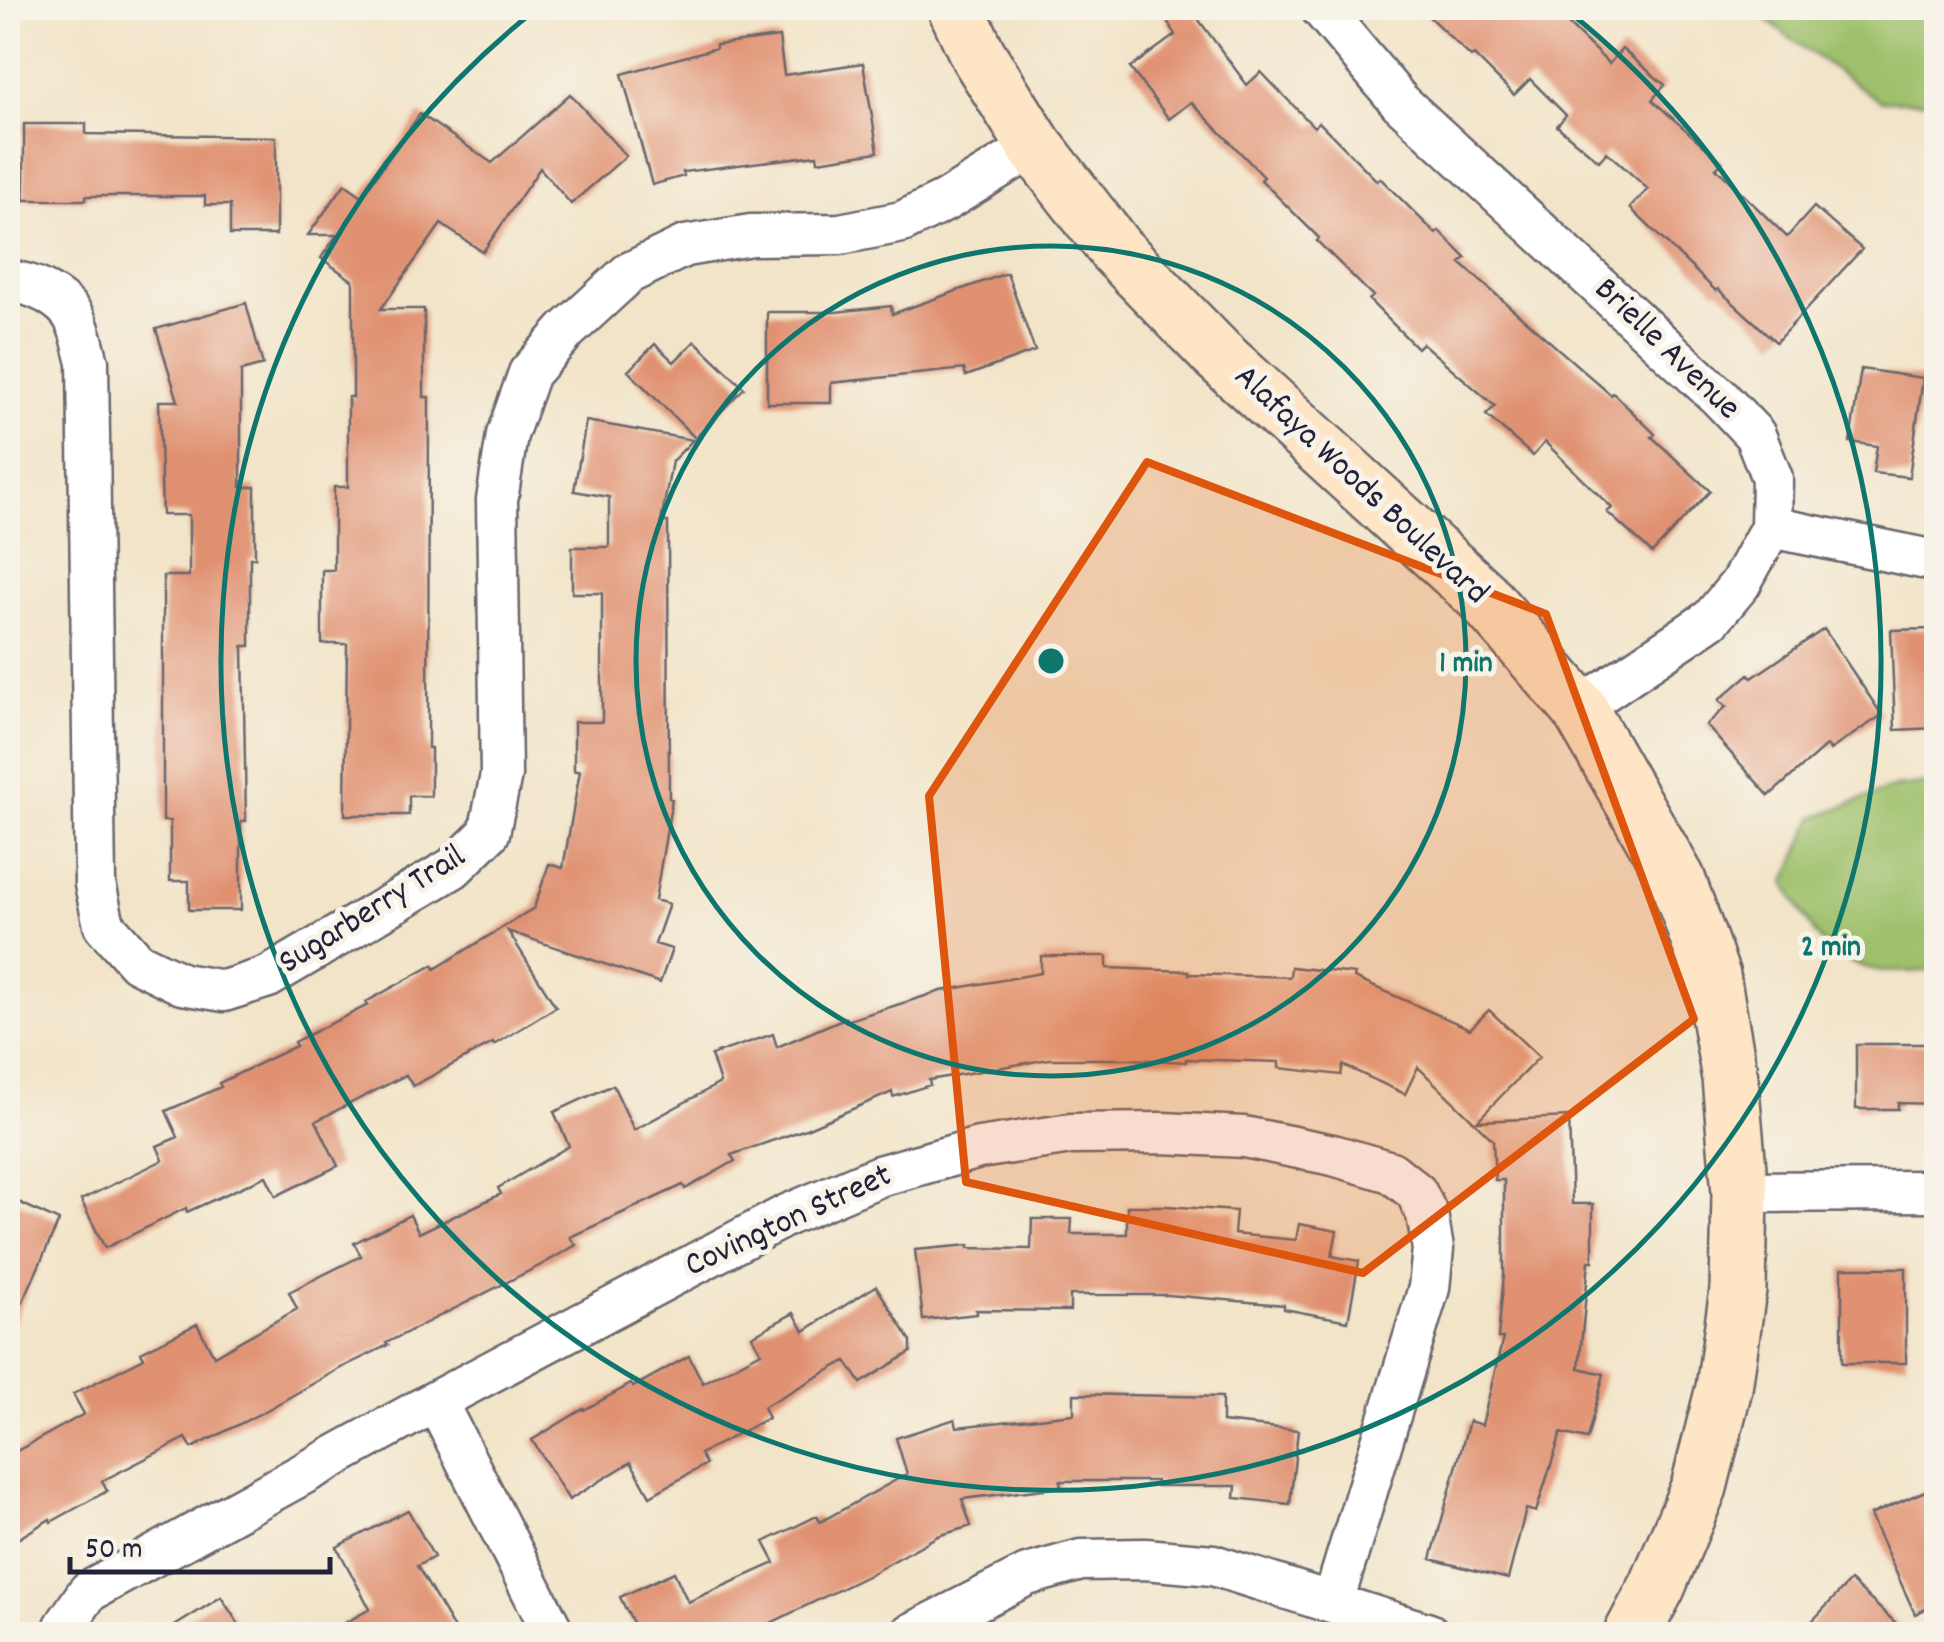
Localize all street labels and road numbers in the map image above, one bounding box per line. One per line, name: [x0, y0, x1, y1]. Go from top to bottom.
street label: Brielle Avenue: [1581, 267, 1751, 433]
street label: Alafaya Woods Boulevard: [1221, 354, 1499, 618]
street label: Sugarberry Trail: [270, 834, 476, 988]
street label: Covington Street: [677, 1152, 901, 1292]

